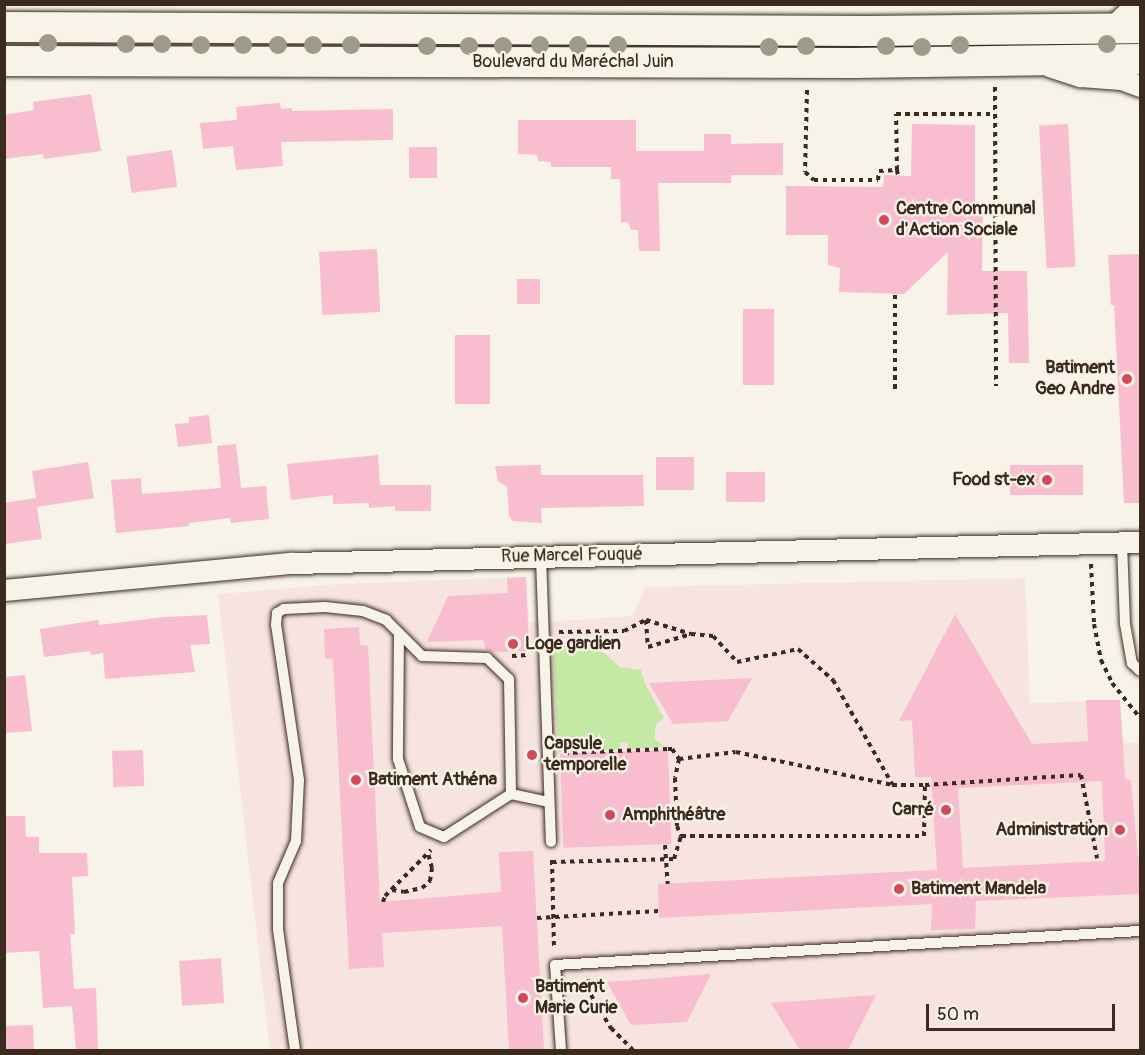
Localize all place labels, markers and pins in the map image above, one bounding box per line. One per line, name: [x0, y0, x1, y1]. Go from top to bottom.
place label: Centre Communal d'Action Sociale: [896, 199, 1036, 242]
marker: Centre Communal d'Action Sociale: [877, 213, 891, 227]
place label: Batiment Geo Andre: [1035, 358, 1115, 400]
marker: Batiment Geo Andre: [1120, 372, 1134, 386]
place label: Food st-ex: [952, 469, 1035, 491]
marker: Food st-ex: [1040, 473, 1054, 487]
place label: Loge gardien: [525, 633, 621, 655]
marker: Loge gardien: [506, 637, 520, 651]
place label: Capsule temporelle: [544, 734, 626, 777]
marker: Capsule temporelle: [525, 748, 539, 762]
place label: Batiment Athéna: [368, 769, 497, 791]
marker: Batiment Athéna: [349, 773, 363, 787]
place label: Carré: [892, 799, 934, 821]
marker: Carré: [939, 803, 953, 817]
place label: Amphithéâtre: [622, 804, 725, 826]
marker: Amphithéâtre: [603, 808, 617, 822]
place label: Administration: [995, 819, 1108, 841]
marker: Administration: [1113, 823, 1127, 837]
place label: Batiment Mandela: [911, 878, 1046, 900]
marker: Batiment Mandela: [892, 882, 906, 896]
place label: Batiment Marie Curie: [535, 977, 617, 1020]
marker: Batiment Marie Curie: [516, 991, 530, 1005]

